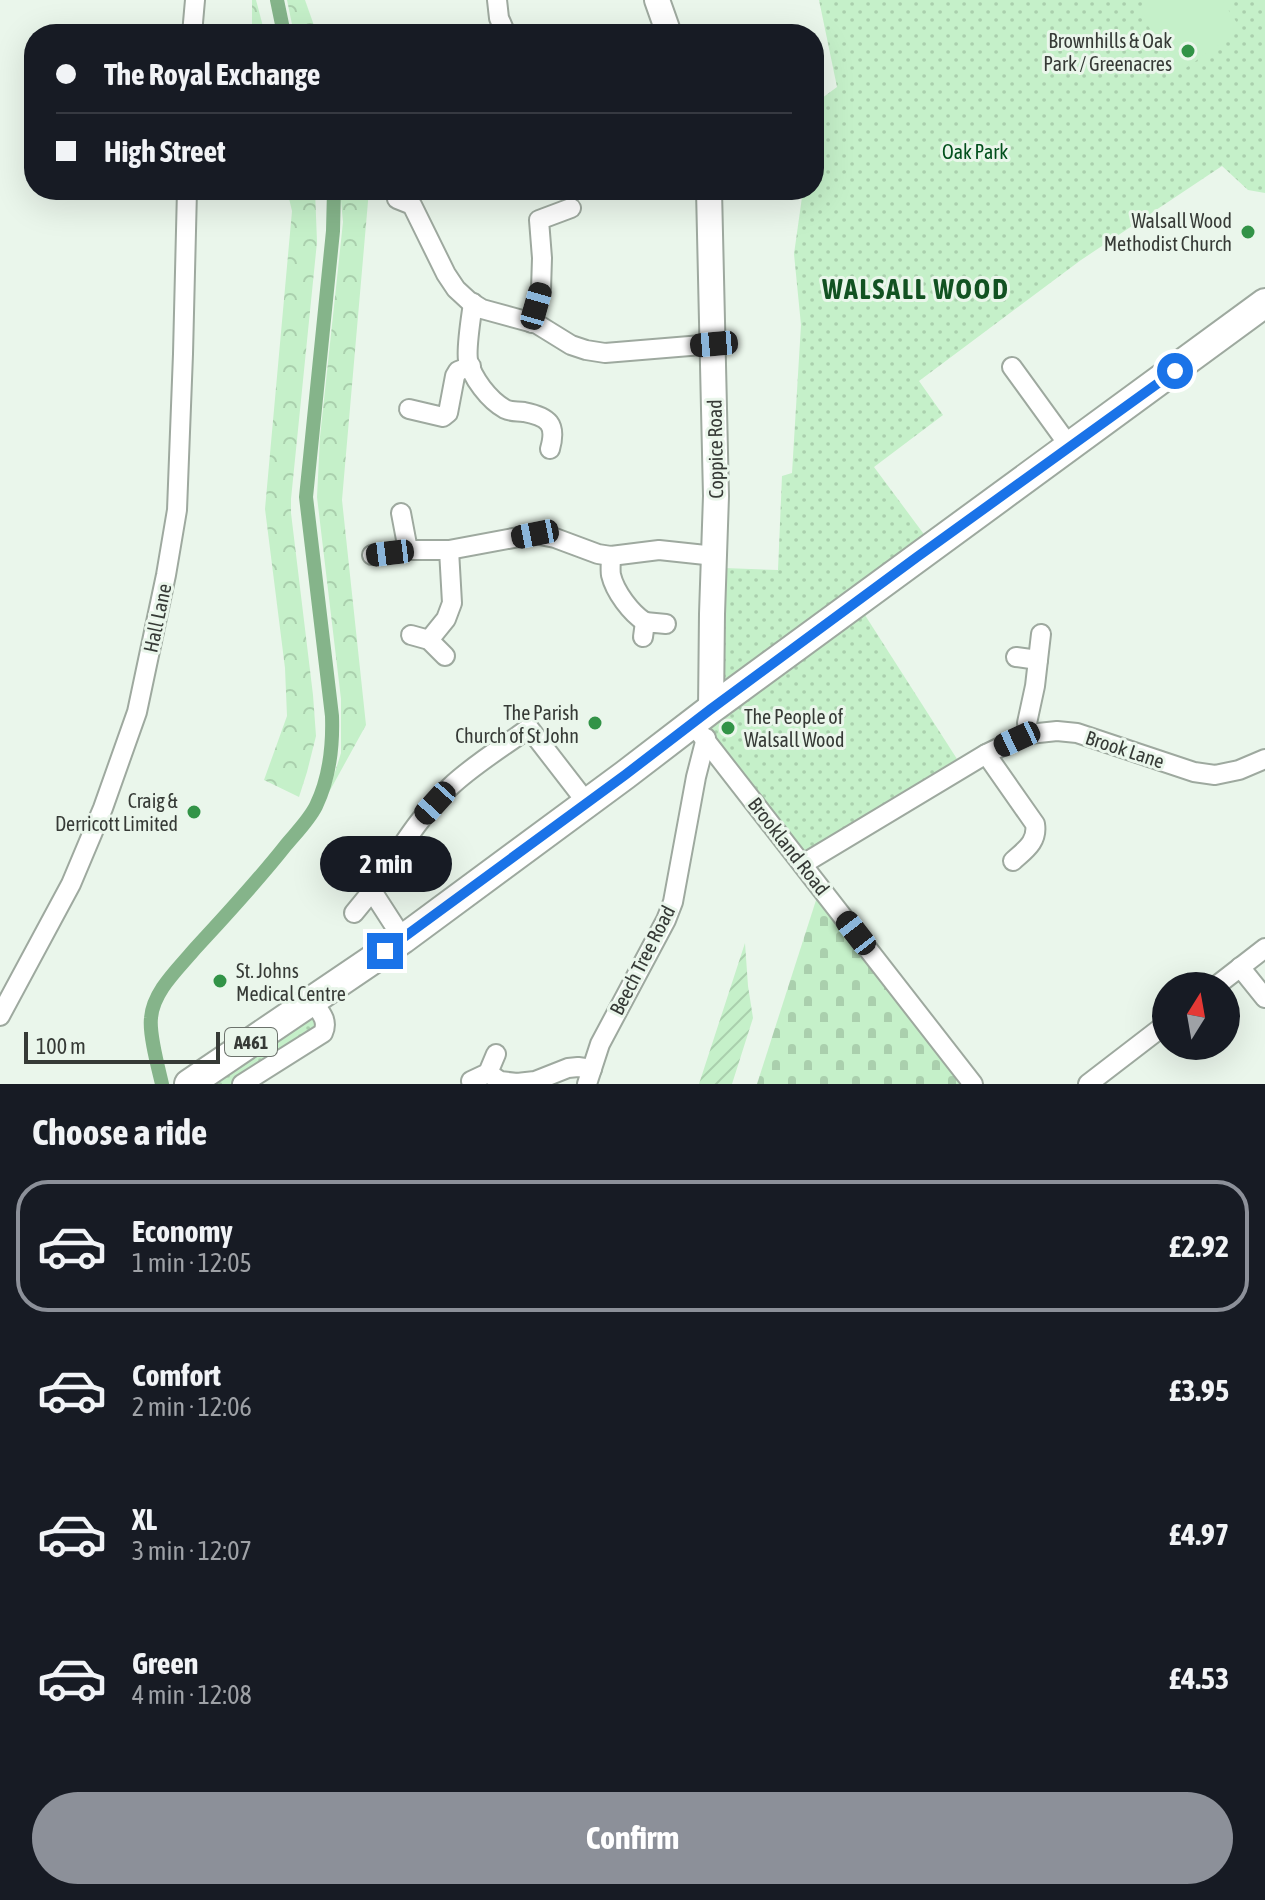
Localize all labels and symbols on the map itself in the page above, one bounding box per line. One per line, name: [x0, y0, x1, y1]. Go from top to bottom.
place label: Brownhills & Oak Park / Greenacres: [1043, 29, 1172, 75]
marker: Brownhills & Oak Park / Greenacres: [1179, 42, 1197, 60]
park label: Oak Park: [942, 140, 1008, 163]
place label: Walsall Wood Methodist Church: [1104, 209, 1232, 255]
marker: Walsall Wood Methodist Church: [1239, 223, 1257, 241]
district label: WALSALL WOOD: [821, 273, 1010, 305]
car: [518, 280, 554, 332]
car: [689, 330, 739, 358]
route start: [1157, 353, 1193, 389]
street label: Coppice Road: [703, 399, 727, 499]
car: [509, 518, 561, 550]
car: [365, 538, 415, 568]
street label: Hall Lane: [138, 581, 176, 655]
place label: The Parish Church of St John: [455, 701, 579, 747]
place label: The People of Walsall Wood: [744, 705, 844, 751]
marker: The Parish Church of St John: [586, 714, 604, 732]
car: [990, 718, 1044, 760]
marker: The People of Walsall Wood: [719, 719, 737, 737]
street label: Brook Lane: [1083, 725, 1167, 773]
car: [410, 777, 460, 829]
place label: Craig & Derricott Limited: [55, 789, 179, 835]
street label: Brookland Road: [744, 793, 834, 899]
marker: Craig & Derricott Limited: [185, 803, 203, 821]
callout: 2 min: [319, 835, 451, 891]
street label: Beech Tree Road: [605, 901, 679, 1019]
car: [832, 907, 880, 959]
route end: [367, 933, 403, 969]
place label: St. Johns Medical Centre: [236, 959, 346, 1005]
marker: St. Johns Medical Centre: [211, 972, 229, 990]
north arrow: [1152, 972, 1240, 1060]
scale bar: [24, 1028, 220, 1064]
road number: A461: [225, 1028, 277, 1056]

